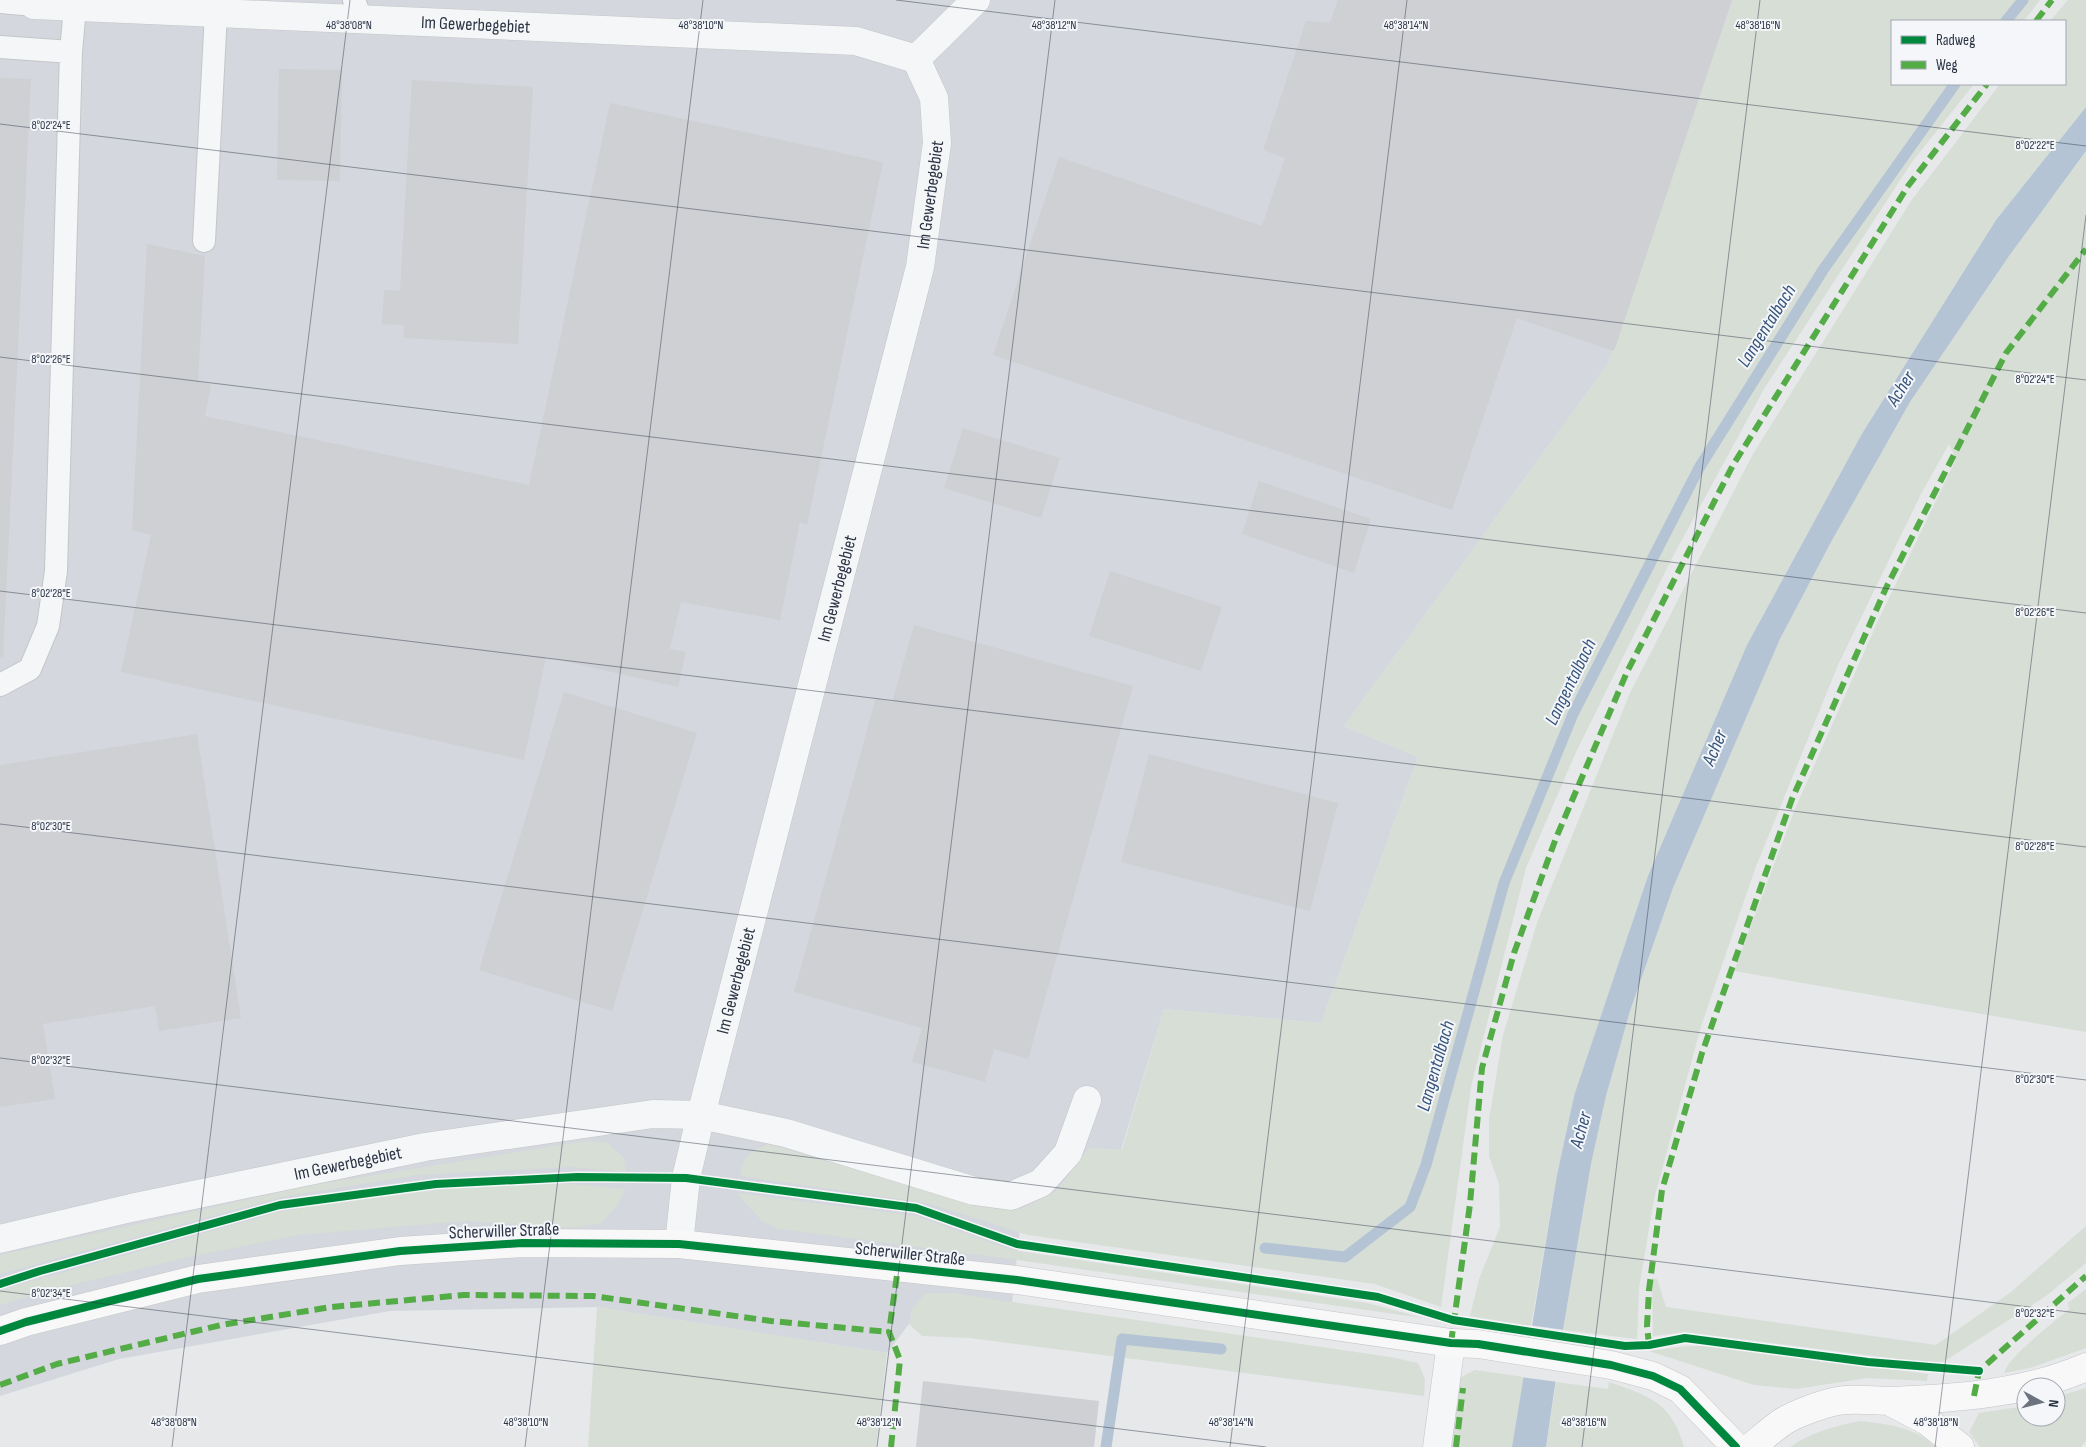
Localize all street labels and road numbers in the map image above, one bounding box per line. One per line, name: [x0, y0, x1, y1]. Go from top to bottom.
street label: Im Gewerbegebiet: [420, 11, 531, 37]
street label: Im Gewerbegebiet: [912, 139, 948, 250]
street label: Im Gewerbegebiet: [813, 532, 861, 644]
street label: Im Gewerbegebiet: [712, 924, 760, 1036]
street label: Im Gewerbegebiet: [292, 1142, 404, 1184]
street label: Scherwiller Straße: [448, 1219, 560, 1243]
street label: Scherwiller Straße: [854, 1238, 966, 1270]

